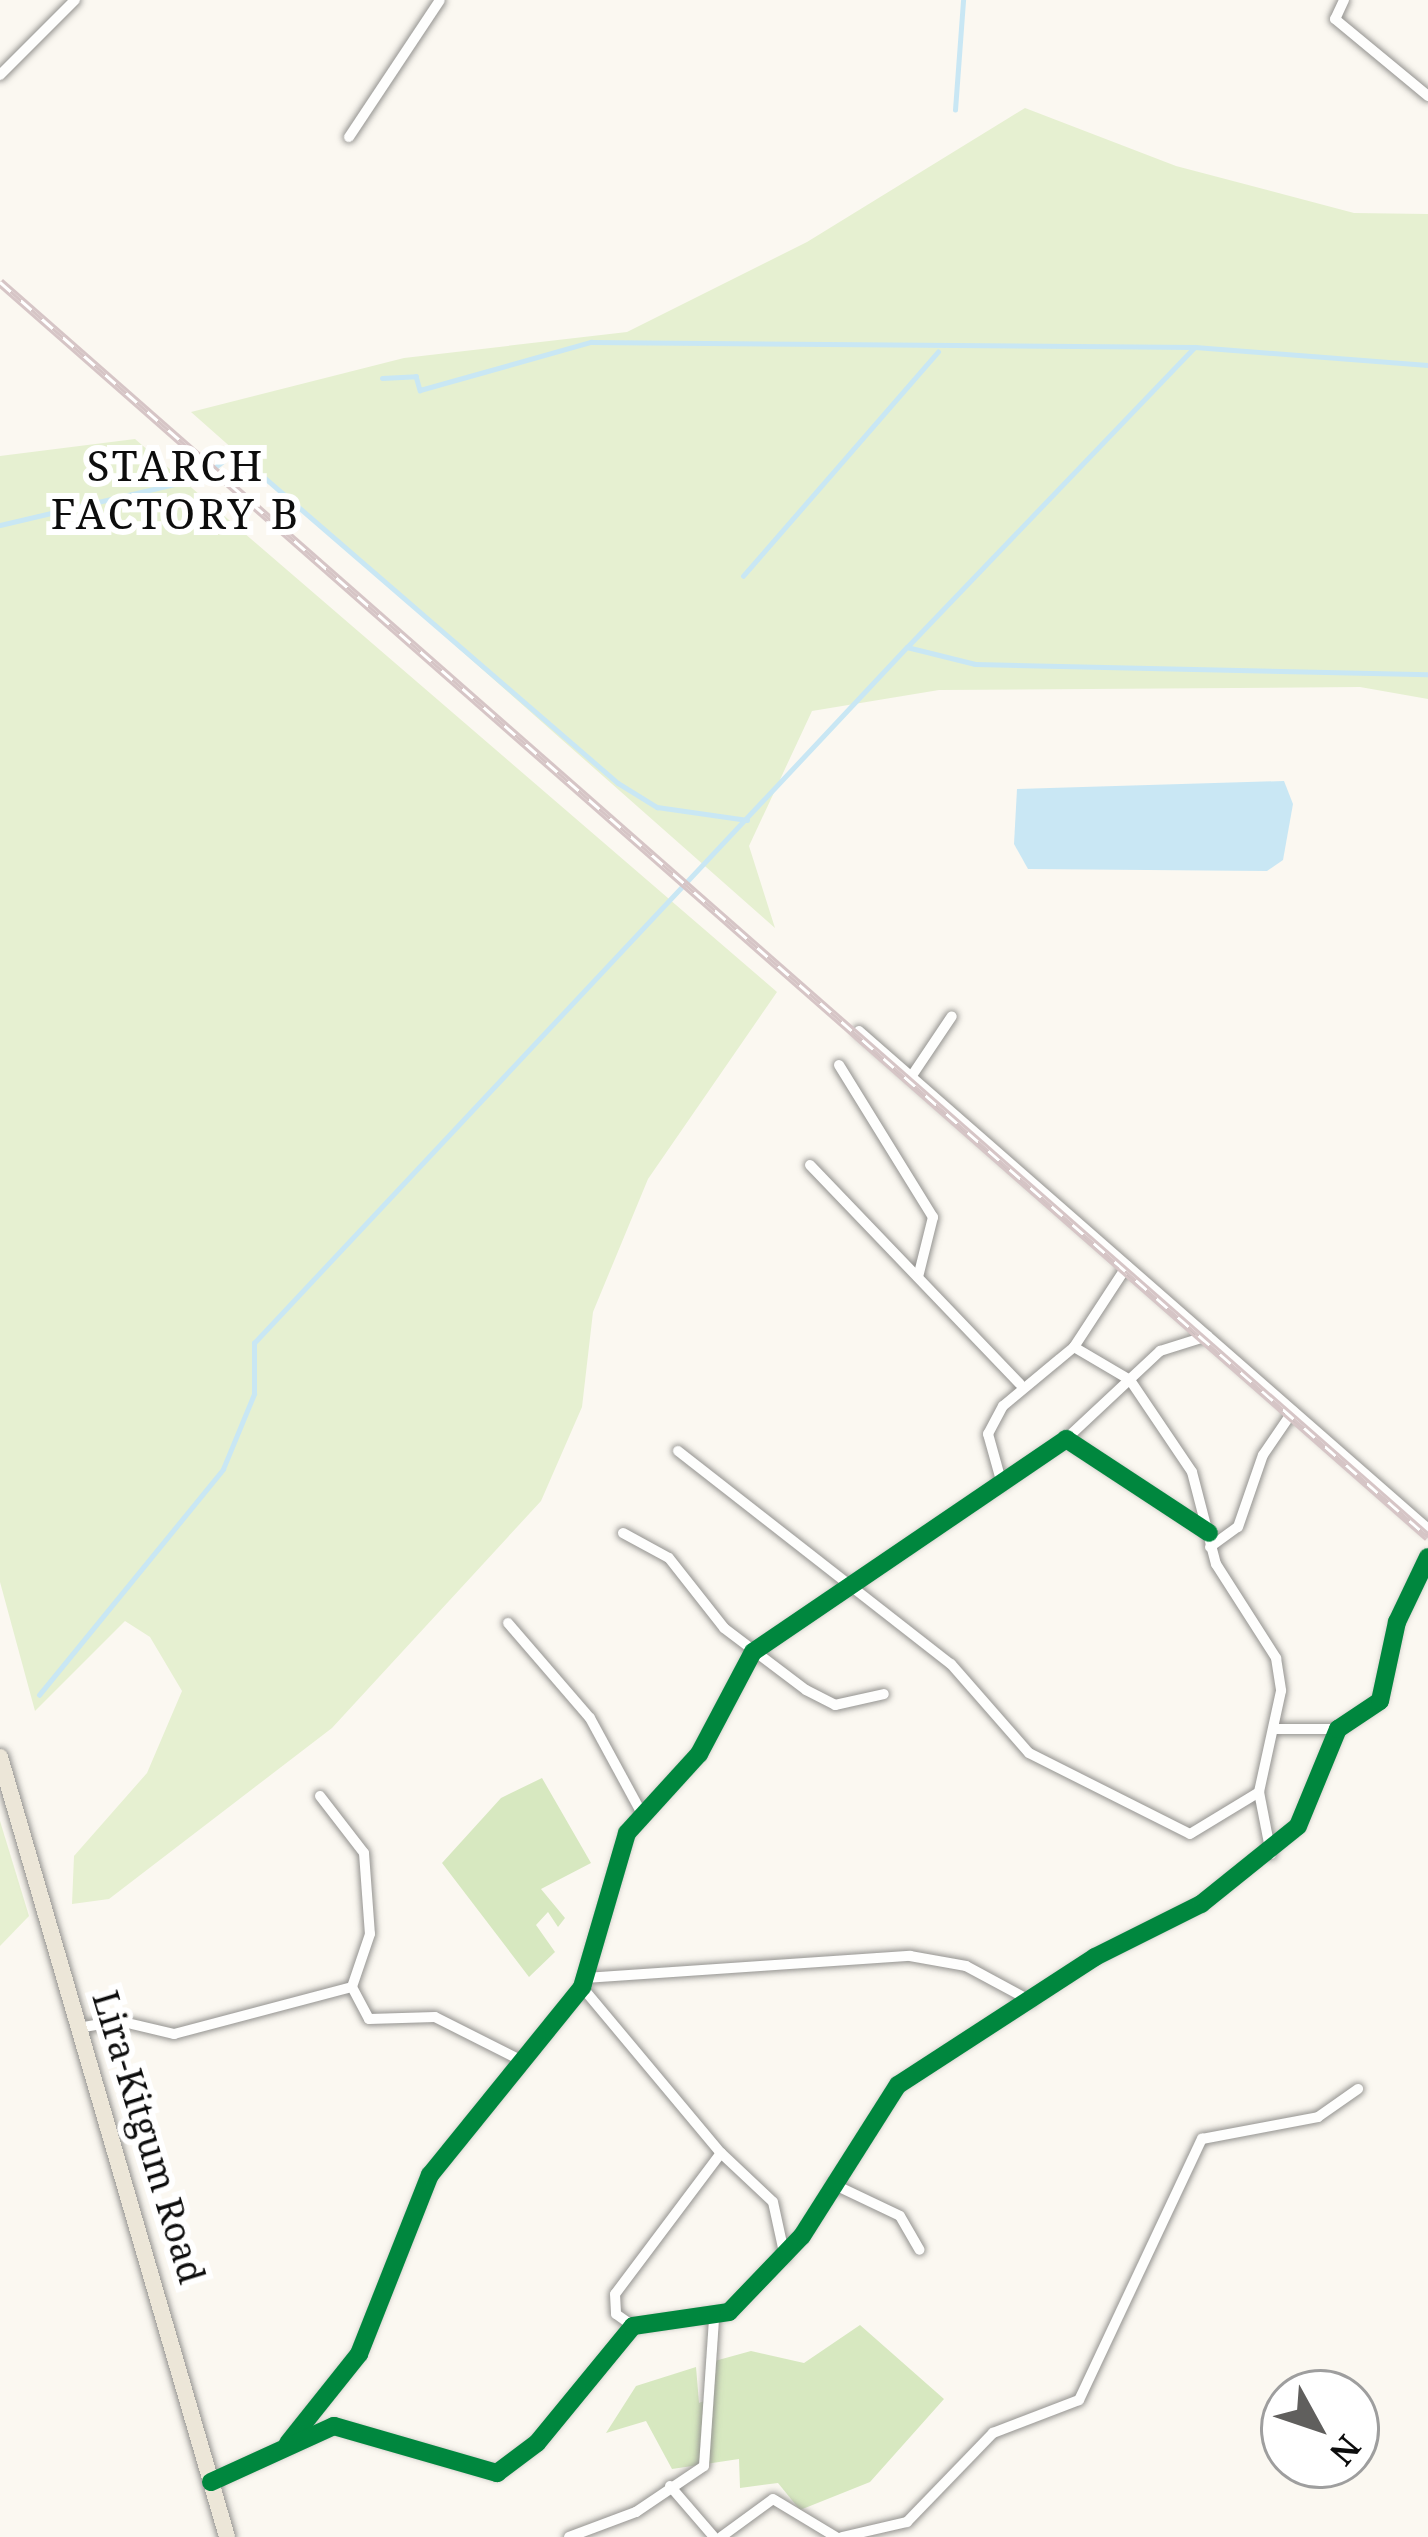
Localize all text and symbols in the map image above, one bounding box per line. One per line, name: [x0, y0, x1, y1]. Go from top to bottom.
district label: STARCH FACTORY B: [51, 440, 301, 538]
street label: Lira-Kitgum Road: [84, 1986, 214, 2288]
north arrow: [1260, 2369, 1380, 2489]
text: N: [1320, 2426, 1371, 2475]

